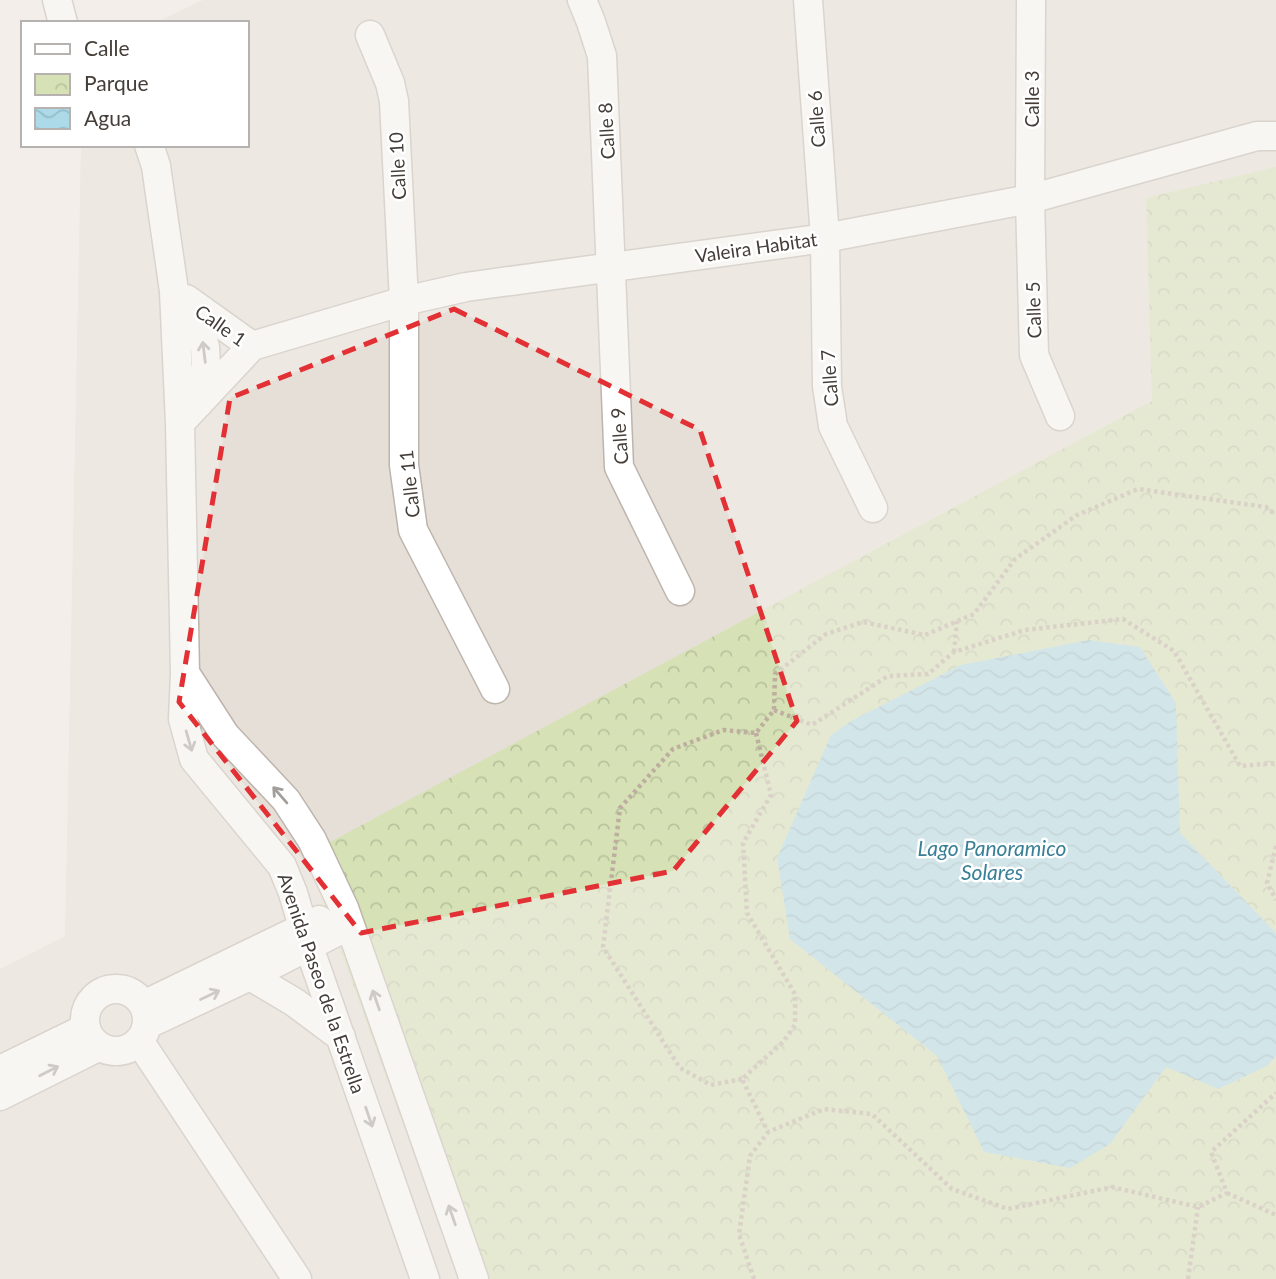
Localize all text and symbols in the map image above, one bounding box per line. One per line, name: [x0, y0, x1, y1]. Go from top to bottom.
legend: [21, 21, 248, 147]
text: Calle: [84, 35, 129, 60]
text: Parque: [84, 70, 149, 95]
street label: Calle 3: [1020, 70, 1043, 128]
street label: Calle 6: [803, 90, 829, 148]
street label: Calle 8: [593, 102, 619, 160]
text: Agua: [84, 105, 131, 130]
street label: Calle 10: [384, 131, 410, 201]
street label: Valeira Habitat: [694, 227, 819, 267]
street label: Calle 5: [1021, 281, 1045, 339]
street label: Calle 1: [191, 299, 251, 351]
one-way arrow: [197, 341, 210, 364]
street label: Calle 7: [816, 349, 842, 407]
street label: Calle 9: [606, 407, 632, 465]
street label: Calle 11: [394, 449, 424, 519]
one-way arrow: [183, 729, 196, 751]
one-way arrow: [272, 787, 289, 804]
water label: Lago Panoramico Solares: [918, 835, 1066, 884]
street label: Avenida Paseo de la Estrella: [273, 870, 371, 1096]
one-way arrow: [199, 988, 220, 1001]
one-way arrow: [369, 989, 382, 1011]
one-way arrow: [38, 1064, 59, 1078]
one-way arrow: [364, 1106, 376, 1128]
one-way arrow: [444, 1204, 457, 1226]

